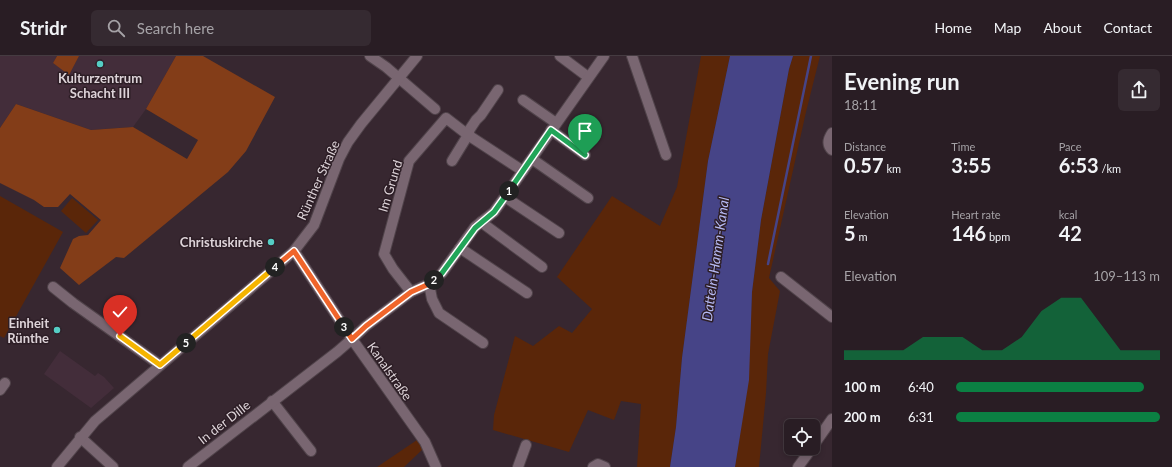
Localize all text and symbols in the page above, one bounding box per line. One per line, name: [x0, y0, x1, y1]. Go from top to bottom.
search box: [91, 10, 371, 46]
text: Stridr: [20, 16, 67, 39]
icon: search: [105, 17, 127, 39]
text: Search here: [137, 19, 214, 37]
text: Home: [934, 19, 972, 36]
text: Map: [994, 19, 1021, 36]
text: About: [1043, 19, 1081, 36]
text: Contact: [1103, 19, 1152, 36]
marker: Kulturzentrum Schacht III: [95, 59, 105, 69]
text: Evening run: [844, 68, 960, 95]
button: share: [1118, 69, 1160, 111]
place label: Kulturzentrum Schacht III: [58, 70, 142, 101]
text: 18:11: [844, 97, 877, 113]
pin: [568, 114, 602, 155]
icon: arrive: [574, 120, 596, 142]
street label: Rünther Straße: [293, 137, 343, 222]
text: Distance: [844, 140, 886, 153]
text: Time: [951, 140, 975, 153]
text: Pace: [1059, 140, 1082, 153]
text: 0.57: [844, 153, 884, 177]
text: 3:55: [951, 153, 991, 177]
text: 6:53: [1059, 153, 1099, 177]
street label: Im Grund: [375, 158, 405, 214]
text: km: [884, 162, 901, 175]
text: /km: [1099, 162, 1121, 175]
pin: 1: [499, 181, 519, 201]
text: 1: [506, 184, 512, 197]
water label: Datteln-Hamm-Kanal: [698, 196, 732, 322]
text: Elevation: [844, 208, 889, 221]
text: Heart rate: [951, 208, 1001, 221]
text: kcal: [1059, 208, 1077, 221]
text: 5: [844, 221, 856, 245]
text: 146: [951, 221, 986, 245]
text: 42: [1059, 221, 1082, 245]
text: m: [856, 230, 867, 243]
text: bpm: [986, 230, 1010, 243]
place label: Christuskirche: [180, 234, 263, 250]
marker: Christuskirche: [266, 237, 276, 247]
pin: 4: [265, 257, 285, 277]
text: 4: [272, 260, 278, 273]
text: Elevation: [844, 268, 897, 284]
text: 109–113 m: [1093, 268, 1160, 284]
pin: 2: [424, 270, 444, 290]
text: 2: [431, 273, 437, 286]
pin: [103, 295, 137, 336]
icon: check: [109, 301, 131, 323]
place label: Einheit Rünthe: [7, 315, 49, 346]
pin: 3: [334, 317, 354, 337]
text: 3: [341, 320, 347, 333]
marker: Einheit Rünthe: [52, 325, 62, 335]
pin: 5: [176, 333, 196, 353]
text: 5: [183, 336, 189, 349]
street label: Kanalstraße: [364, 339, 416, 403]
text: 100 m: [844, 379, 881, 395]
text: 6:40: [908, 379, 934, 395]
street label: In der Dille: [195, 397, 253, 447]
text: 200 m: [844, 409, 881, 425]
text: 6:31: [908, 409, 934, 425]
map controls: [784, 419, 820, 455]
button: locate: [784, 419, 820, 455]

